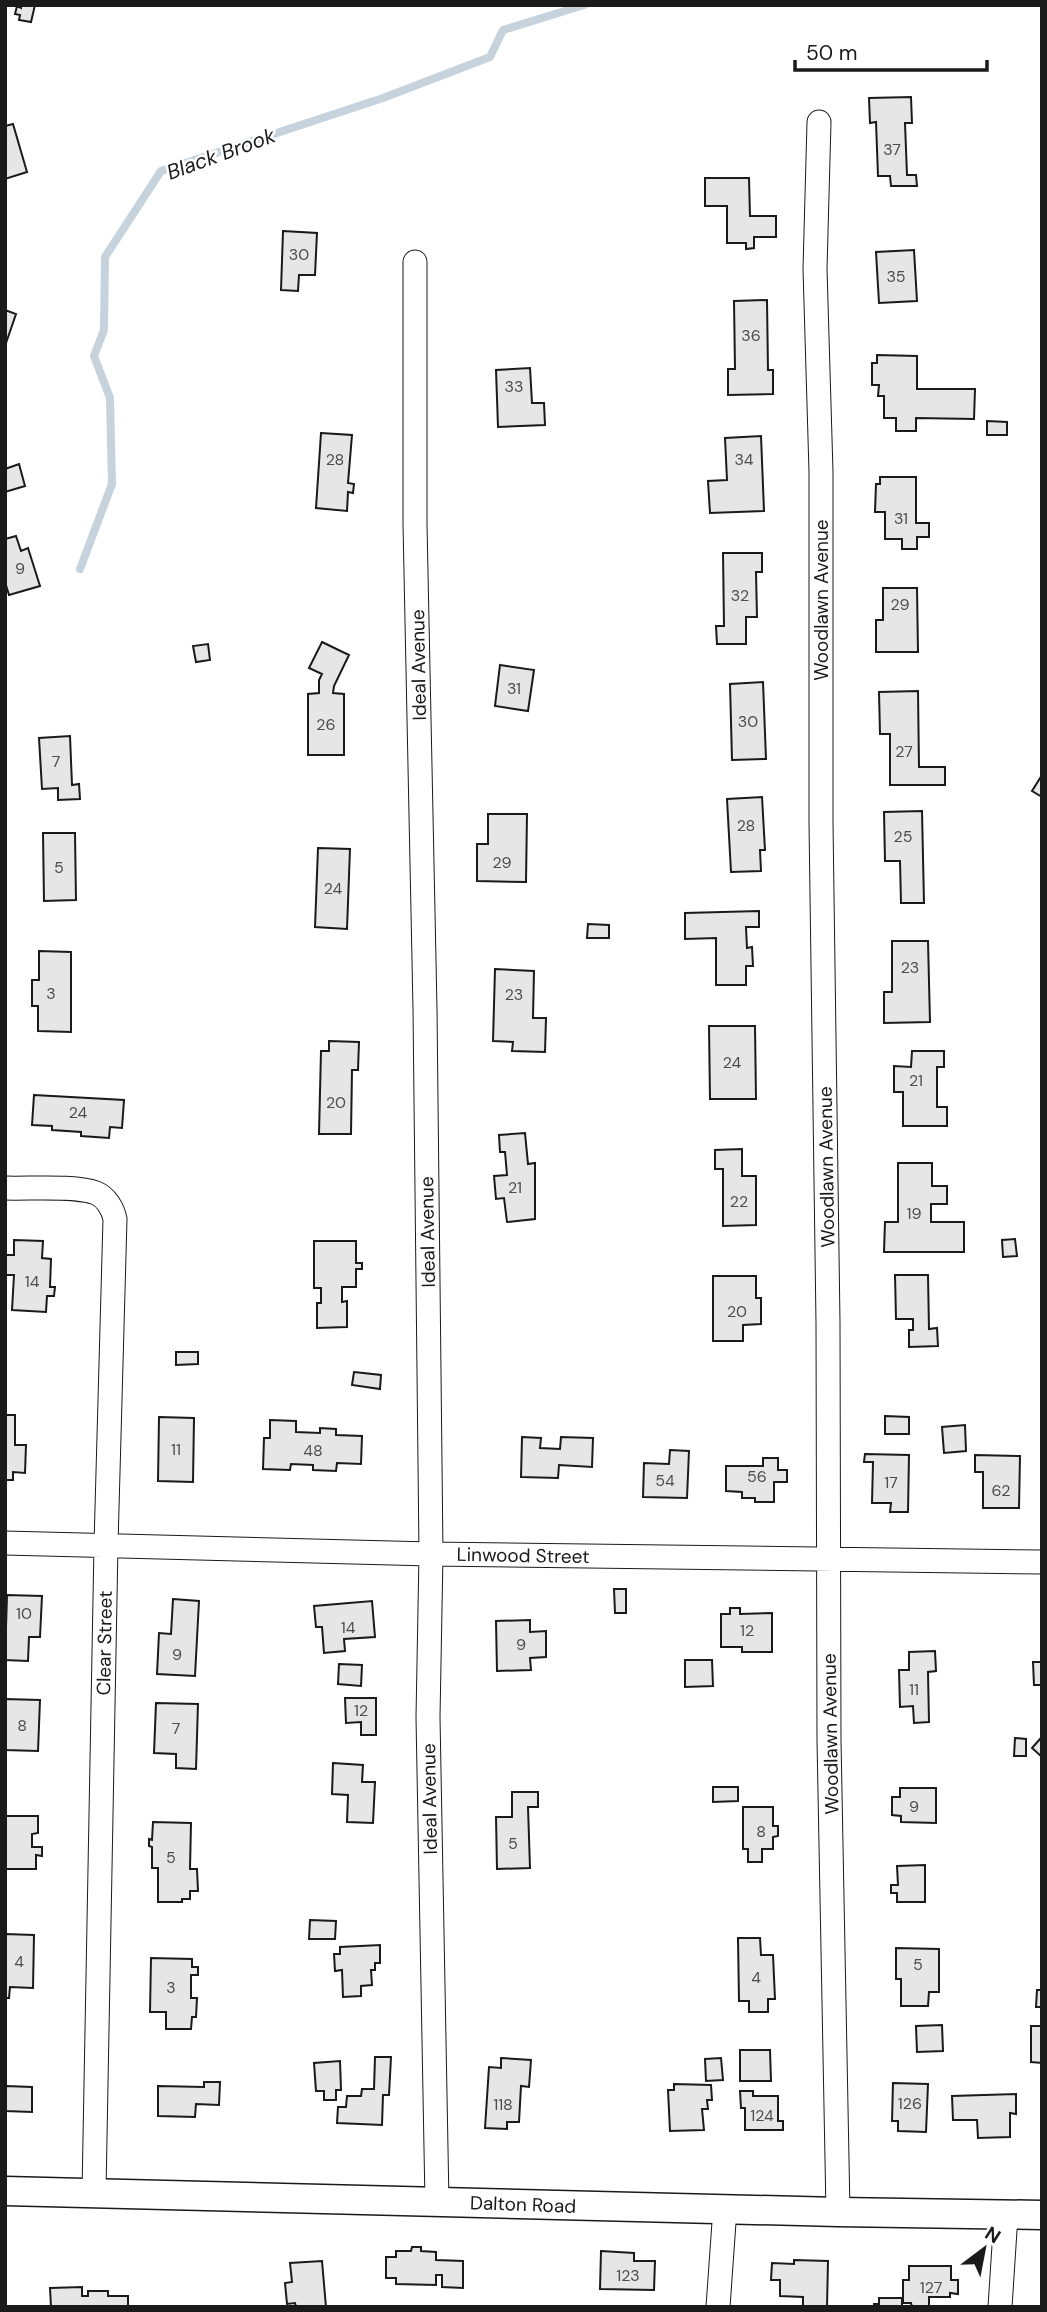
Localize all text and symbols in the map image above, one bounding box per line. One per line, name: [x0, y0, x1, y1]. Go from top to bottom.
scale bar: [795, 28, 988, 72]
text: 50 m: [806, 39, 857, 67]
water label: Black Brook: [163, 121, 279, 187]
house number: 37: [883, 139, 901, 160]
house number: 30: [289, 244, 309, 265]
house number: 35: [886, 266, 906, 287]
house number: 36: [741, 325, 761, 346]
house number: 33: [505, 376, 523, 397]
house number: 28: [326, 449, 344, 470]
house number: 34: [734, 449, 754, 470]
house number: 31: [894, 508, 908, 529]
street label: Woodlawn Avenue: [809, 519, 834, 681]
house number: 9: [15, 558, 25, 579]
house number: 32: [731, 585, 749, 606]
house number: 29: [890, 594, 910, 615]
street label: Ideal Avenue: [405, 609, 432, 721]
house number: 31: [507, 678, 521, 699]
house number: 30: [738, 711, 758, 732]
house number: 26: [316, 714, 336, 735]
house number: 27: [895, 741, 913, 762]
house number: 7: [52, 751, 60, 772]
house number: 28: [737, 815, 755, 836]
house number: 25: [894, 826, 912, 847]
house number: 29: [492, 852, 512, 873]
house number: 5: [54, 857, 64, 878]
house number: 24: [324, 878, 343, 899]
house number: 23: [901, 957, 919, 978]
house number: 3: [46, 983, 56, 1004]
house number: 23: [505, 984, 523, 1005]
house number: 24: [723, 1052, 742, 1073]
house number: 21: [909, 1070, 923, 1091]
street label: Woodlawn Avenue: [813, 1086, 840, 1248]
house number: 20: [326, 1092, 346, 1113]
house number: 24: [69, 1102, 88, 1123]
street label: Ideal Avenue: [414, 1176, 441, 1288]
house number: 21: [508, 1177, 522, 1198]
house number: 22: [730, 1191, 748, 1212]
house number: 19: [906, 1203, 922, 1224]
house number: 14: [25, 1271, 40, 1292]
house number: 20: [727, 1301, 747, 1322]
house number: 11: [171, 1439, 181, 1460]
house number: 48: [303, 1440, 323, 1461]
house number: 56: [747, 1466, 767, 1487]
house number: 54: [655, 1470, 675, 1491]
house number: 17: [884, 1472, 898, 1493]
house number: 62: [992, 1480, 1010, 1501]
street label: Linwood Street: [456, 1542, 590, 1569]
street label: Clear Street: [91, 1590, 118, 1696]
house number: 10: [16, 1603, 32, 1624]
house number: 14: [341, 1617, 356, 1638]
house number: 12: [740, 1620, 754, 1641]
house number: 9: [516, 1634, 526, 1655]
house number: 9: [172, 1644, 182, 1665]
street label: Woodlawn Avenue: [817, 1653, 844, 1815]
house number: 11: [909, 1679, 919, 1700]
house number: 12: [354, 1700, 368, 1721]
house number: 8: [17, 1715, 27, 1736]
house number: 7: [172, 1718, 180, 1739]
street label: Ideal Avenue: [416, 1743, 443, 1855]
house number: 9: [909, 1796, 919, 1817]
house number: 8: [756, 1821, 766, 1842]
house number: 5: [508, 1833, 518, 1854]
house number: 5: [166, 1847, 176, 1868]
house number: 4: [14, 1951, 24, 1972]
house number: 5: [913, 1954, 923, 1975]
house number: 4: [751, 1967, 761, 1988]
house number: 3: [166, 1977, 176, 1998]
house number: 126: [898, 2093, 922, 2114]
house number: 118: [493, 2094, 513, 2115]
house number: 124: [750, 2105, 774, 2126]
street label: Dalton Road: [469, 2190, 577, 2219]
north arrow: [949, 2214, 1019, 2284]
text: N: [980, 2221, 1005, 2249]
house number: 123: [616, 2265, 640, 2286]
house number: 127: [920, 2277, 942, 2298]

